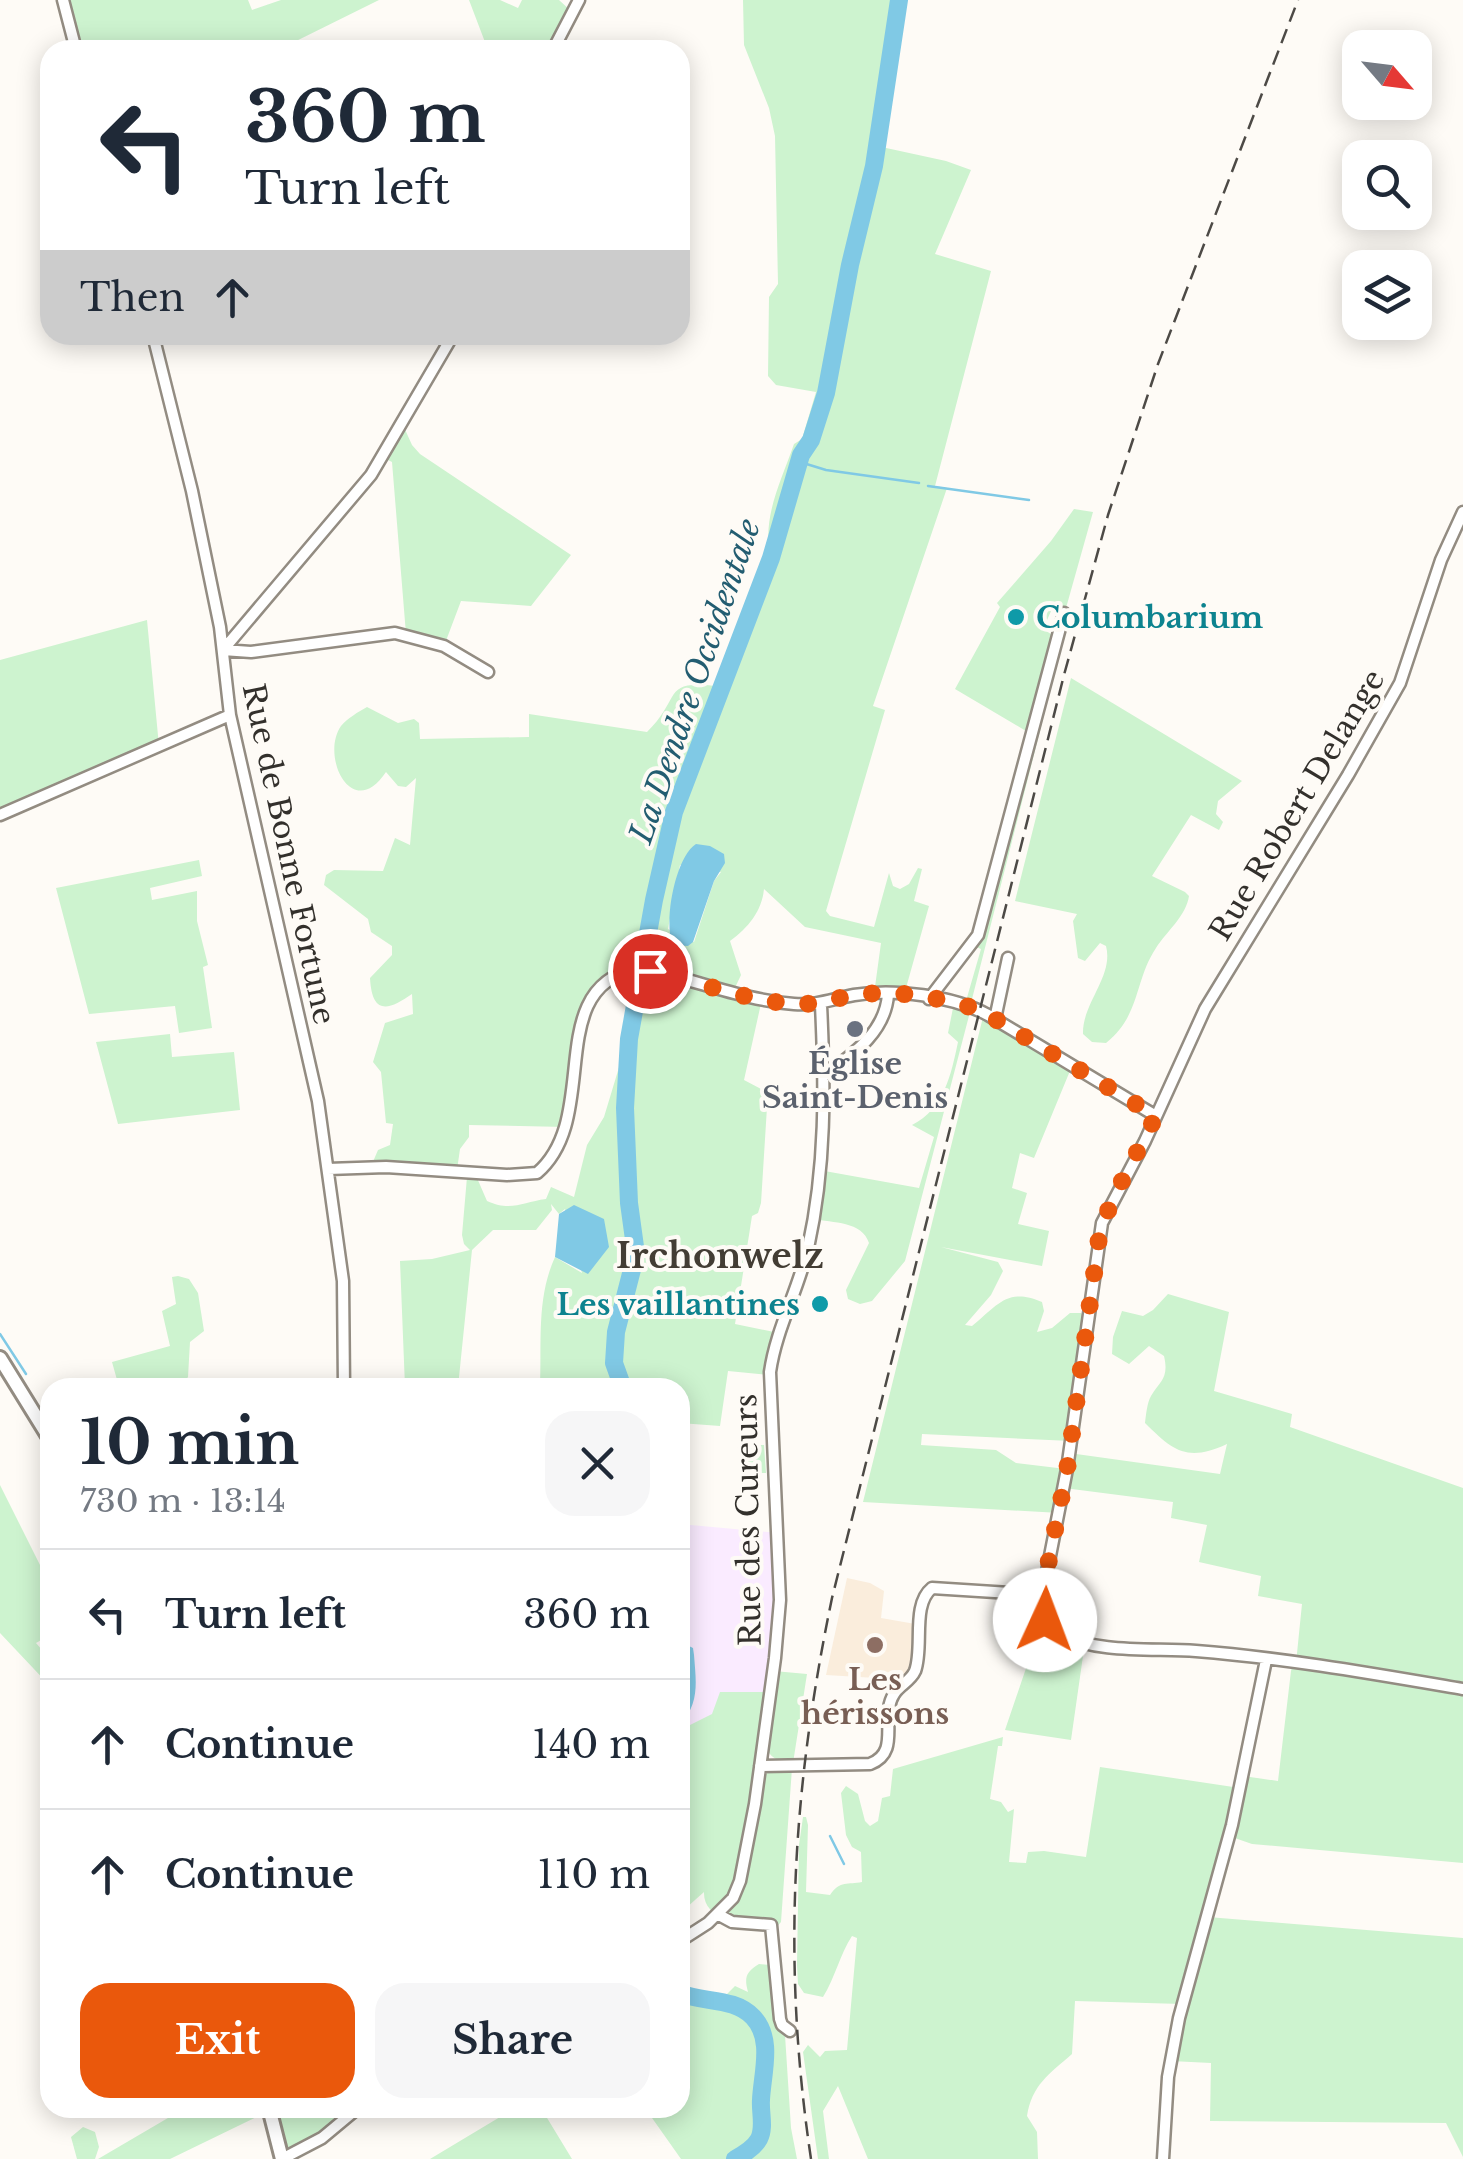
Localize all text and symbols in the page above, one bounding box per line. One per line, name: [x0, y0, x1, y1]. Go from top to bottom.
north arrow: [1342, 30, 1432, 120]
map controls: [1342, 30, 1432, 340]
text: 360 m: [245, 74, 486, 161]
icon: left: [80, 80, 210, 210]
button: search: [1342, 140, 1432, 230]
text: Turn left: [245, 160, 450, 216]
button: layers: [1342, 250, 1432, 340]
icon: ahead: [205, 270, 260, 325]
text: Then: [80, 274, 185, 321]
water label: La Dendre Occidentale: [620, 513, 769, 849]
place label: Columbarium: [1036, 599, 1263, 636]
marker: Columbarium: [1005, 606, 1027, 628]
street label: Rue Robert Delange: [1201, 663, 1393, 947]
street label: Rue de Bonne Fortune: [235, 680, 343, 1028]
pin: [608, 929, 693, 1014]
icon: arrive: [623, 944, 678, 999]
marker: Église Saint-Denis: [844, 1018, 866, 1040]
place label: Église Saint-Denis: [762, 1045, 948, 1116]
district label: Irchonwelz: [616, 1234, 824, 1277]
place label: Les vaillantines: [556, 1286, 800, 1323]
marker: Les vaillantines: [809, 1293, 831, 1315]
street label: Rue des Cureurs: [727, 1393, 769, 1647]
text: 10 min: [80, 1406, 299, 1480]
button: close: [545, 1411, 650, 1516]
text: 730 m · 13:14: [80, 1481, 286, 1521]
position arrow: [993, 1568, 1097, 1672]
icon: left: [80, 1587, 135, 1642]
text: Turn left: [165, 1591, 346, 1638]
text: 360 m: [523, 1591, 650, 1638]
marker: Les hérissons: [864, 1634, 886, 1656]
place label: Les hérissons: [801, 1661, 949, 1732]
icon: ahead: [80, 1717, 135, 1772]
text: Continue: [165, 1721, 354, 1768]
text: 140 m: [532, 1721, 650, 1768]
icon: ahead: [80, 1847, 135, 1902]
text: Continue: [165, 1851, 354, 1898]
text: 110 m: [537, 1851, 650, 1898]
button: Exit: [80, 1983, 355, 2098]
button: Share: [375, 1983, 650, 2098]

